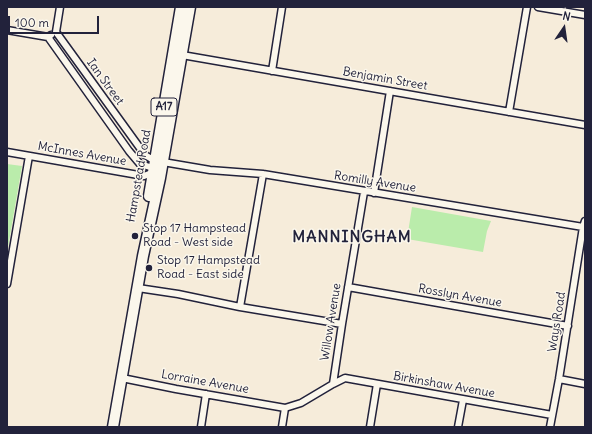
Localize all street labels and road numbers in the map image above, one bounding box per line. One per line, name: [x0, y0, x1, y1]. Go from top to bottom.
street label: Ian Street: [83, 56, 127, 108]
street label: Benjamin Street: [341, 64, 429, 94]
road number: A17: [151, 98, 177, 116]
street label: Hampstead Road: [124, 129, 154, 223]
street label: McInnes Avenue: [37, 139, 127, 169]
street label: Romilly Avenue: [333, 168, 417, 196]
street label: Willow Avenue: [318, 282, 344, 362]
street label: Rosslyn Avenue: [417, 282, 503, 310]
street label: Ways Road: [545, 291, 569, 353]
street label: Lorraine Avenue: [160, 367, 250, 397]
street label: Birkinshaw Avenue: [392, 369, 496, 401]

